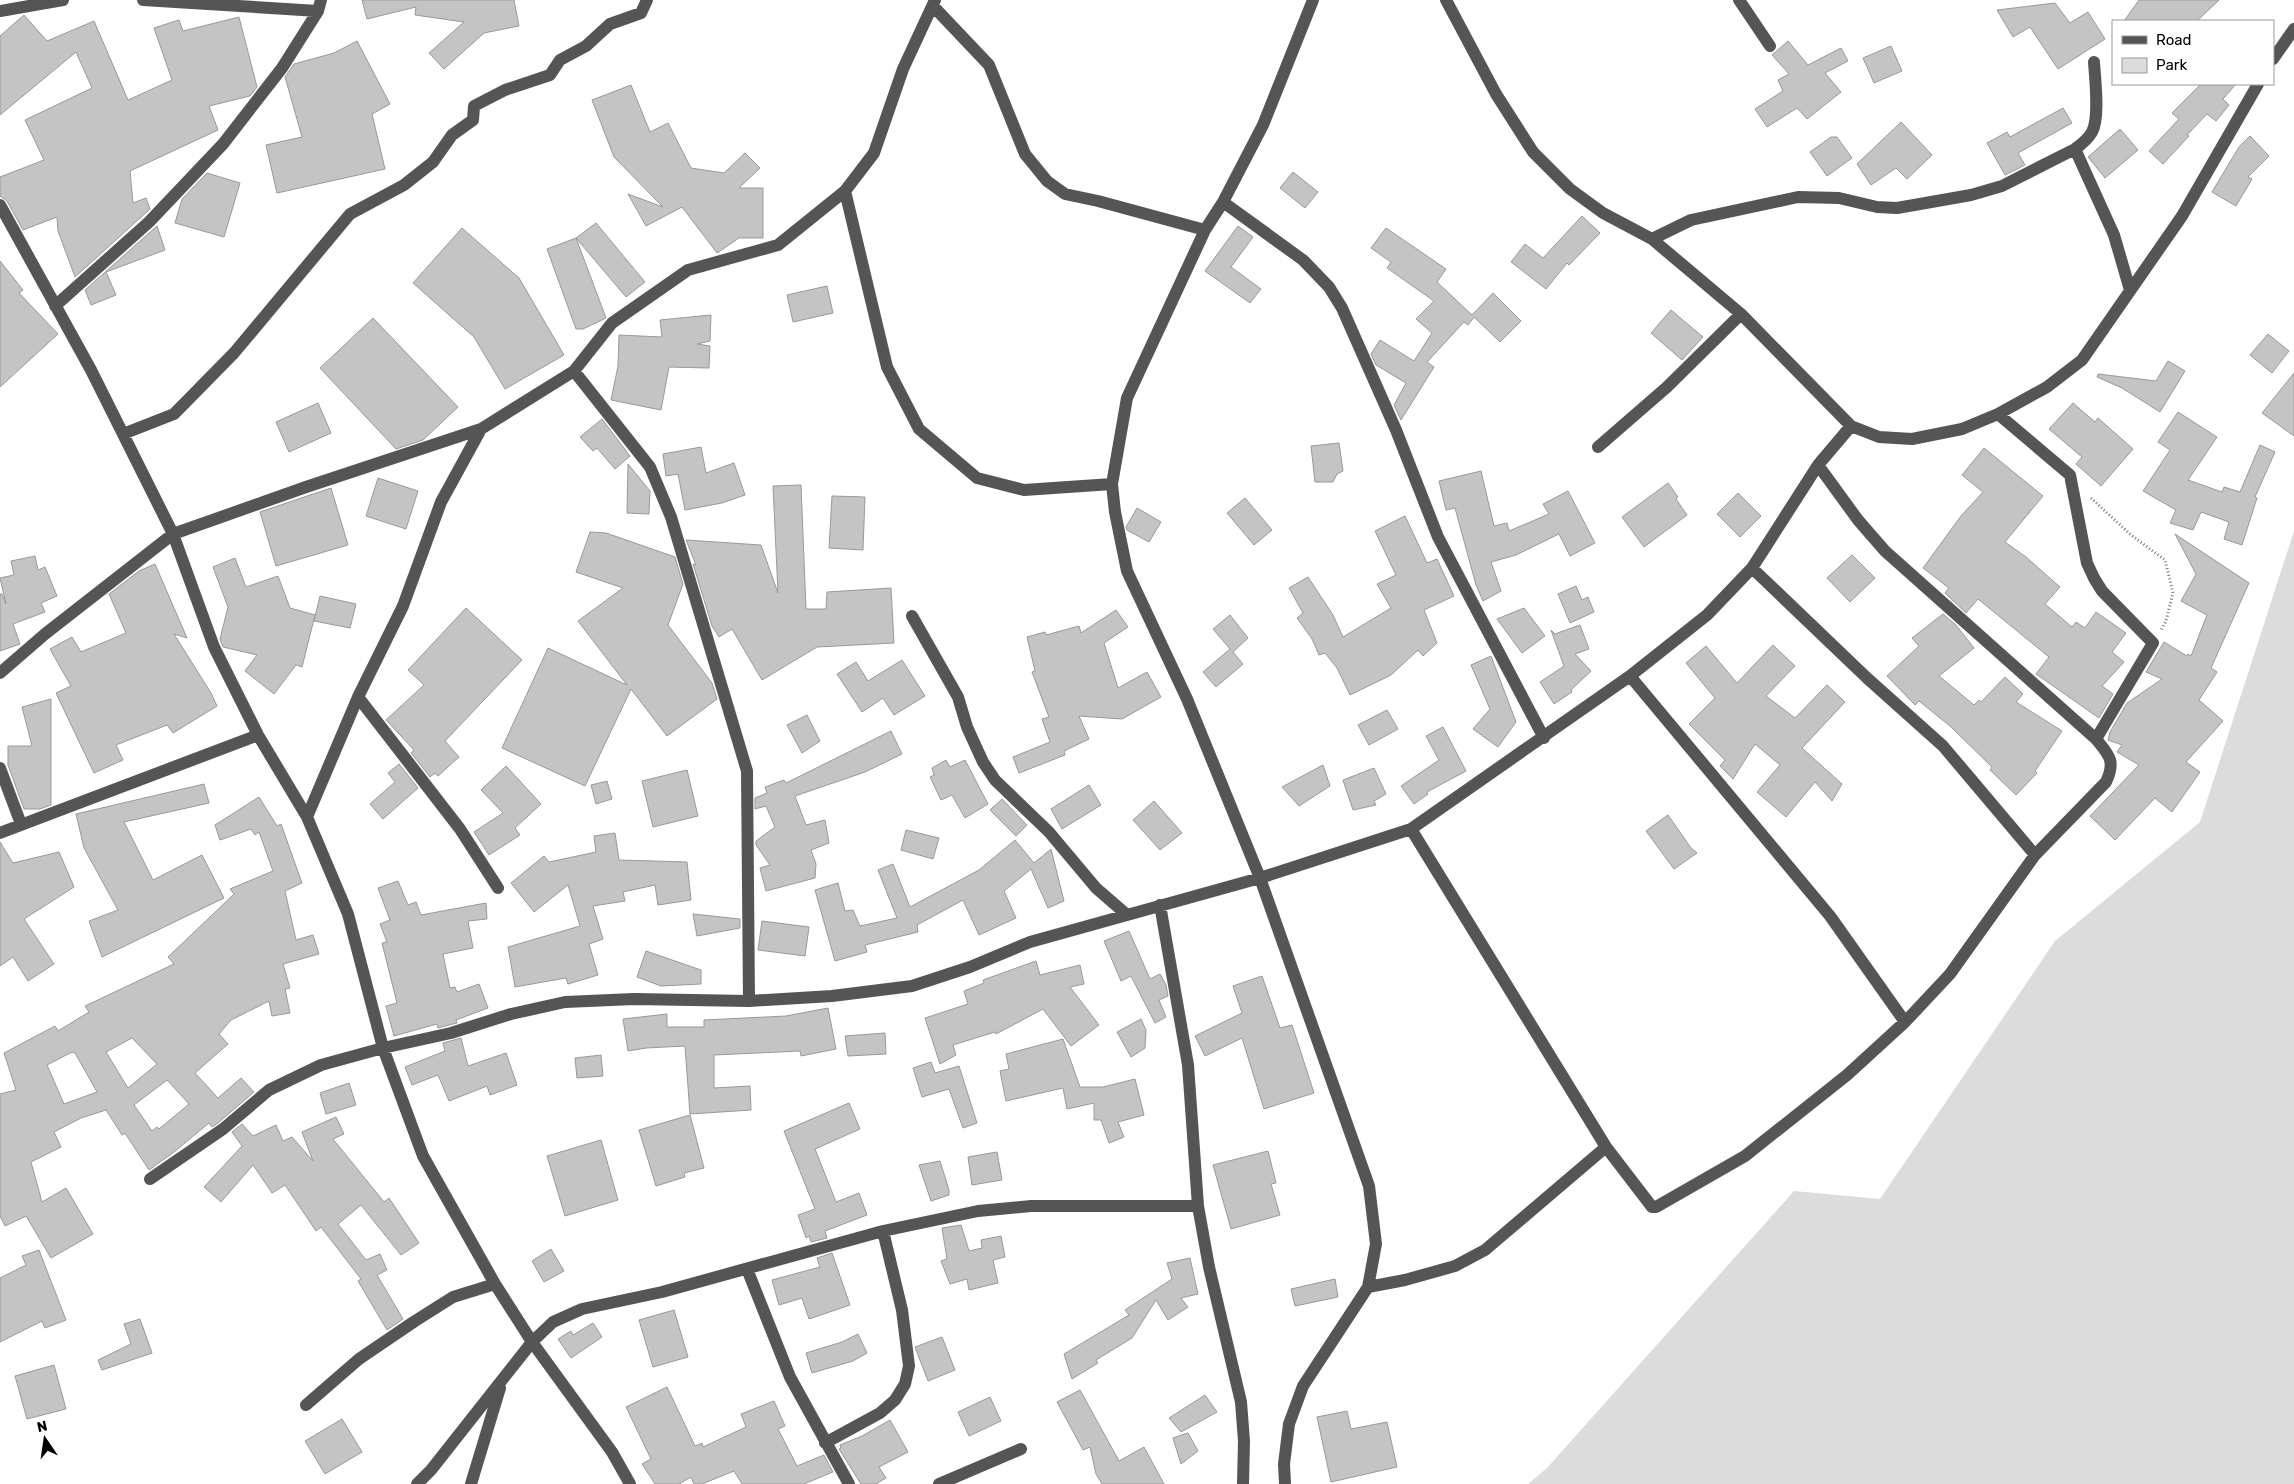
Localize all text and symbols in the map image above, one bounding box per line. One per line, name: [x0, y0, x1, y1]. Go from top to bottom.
legend: [2112, 20, 2274, 85]
text: Road: [2156, 31, 2192, 49]
text: Park: [2156, 56, 2187, 74]
north arrow: [20, 1414, 70, 1464]
text: N: [35, 1417, 49, 1436]

